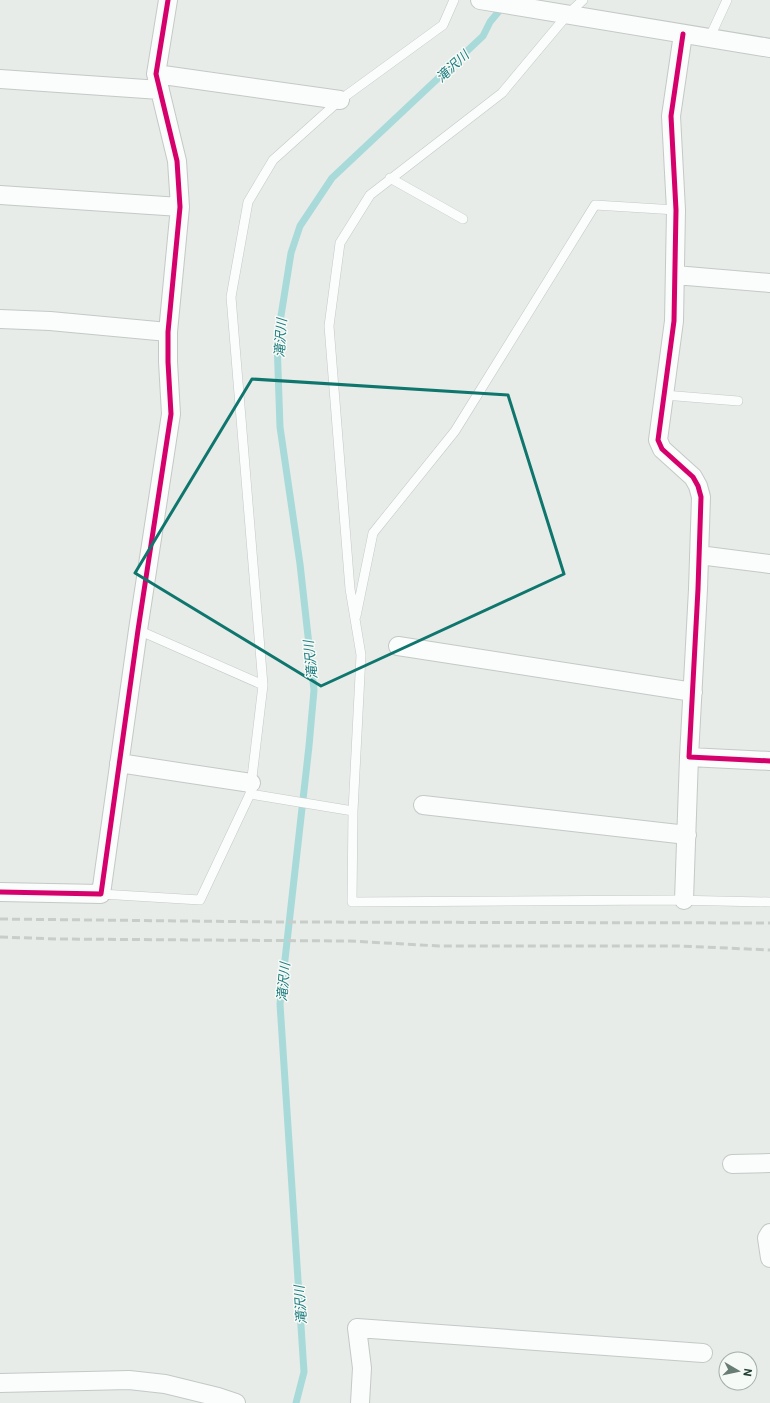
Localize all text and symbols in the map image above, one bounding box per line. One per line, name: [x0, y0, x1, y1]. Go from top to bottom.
water label: 滝沢川: [433, 46, 473, 85]
water label: 滝沢川: [272, 316, 289, 358]
water label: 滝沢川: [301, 638, 320, 680]
water label: 滝沢川: [274, 960, 293, 1002]
water label: 滝沢川: [292, 1283, 309, 1325]
north arrow: [718, 1351, 758, 1391]
text: N: [740, 1368, 754, 1378]

